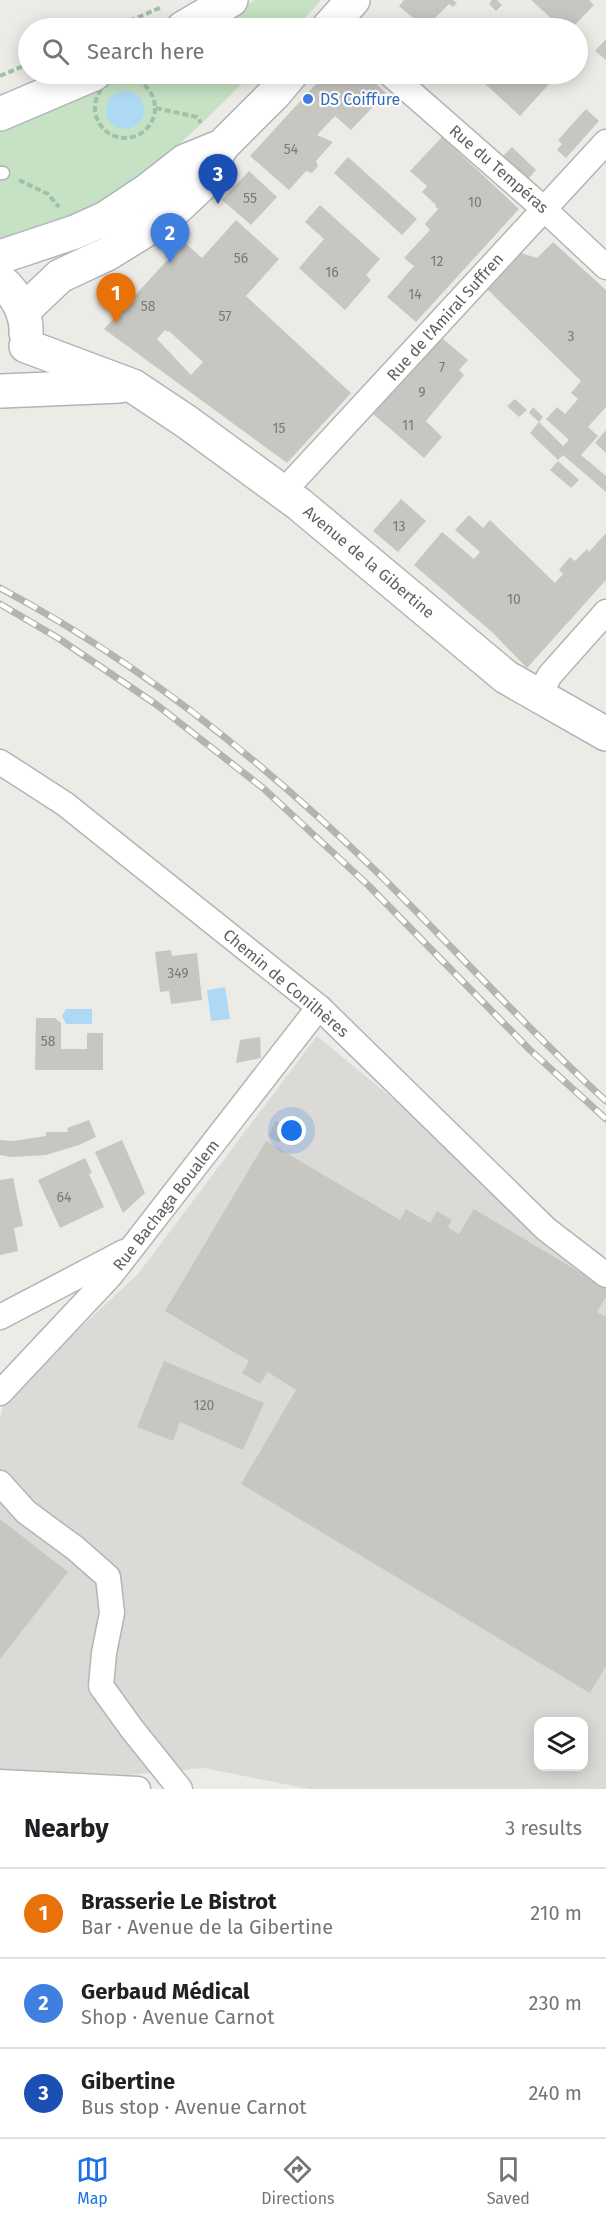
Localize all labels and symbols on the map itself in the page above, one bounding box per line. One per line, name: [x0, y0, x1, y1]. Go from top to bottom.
place label: DS Coiffure: [320, 90, 400, 109]
marker: DS Coiffure: [301, 92, 315, 106]
street label: Rue du Tempéras: [446, 121, 552, 217]
house number: 54: [284, 141, 299, 158]
pin: 3: [198, 154, 238, 204]
house number: 55: [243, 190, 257, 207]
house number: 10: [468, 194, 482, 211]
pin: 2: [150, 214, 190, 263]
street label: Rue de l'Amiral Suffren: [383, 249, 507, 385]
house number: 56: [234, 250, 248, 267]
house number: 12: [431, 253, 444, 270]
house number: 16: [325, 264, 339, 281]
pin: 1: [96, 274, 136, 323]
house number: 14: [408, 286, 422, 303]
house number: 58: [141, 298, 156, 315]
house number: 57: [219, 308, 231, 325]
house number: 3: [568, 328, 575, 345]
house number: 7: [439, 359, 445, 376]
house number: 9: [418, 384, 426, 401]
house number: 11: [402, 417, 414, 434]
house number: 15: [272, 420, 286, 437]
street label: Avenue de la Gibertine: [300, 502, 438, 622]
house number: 13: [392, 518, 406, 535]
house number: 10: [507, 591, 521, 608]
street label: Chemin de Conilhères: [219, 925, 353, 1041]
house number: 349: [167, 965, 189, 982]
house number: 58: [41, 1033, 56, 1050]
your location: [277, 1116, 306, 1145]
street label: Rue Bachaga Boualem: [109, 1136, 223, 1274]
house number: 64: [57, 1189, 72, 1206]
house number: 120: [194, 1397, 215, 1414]

